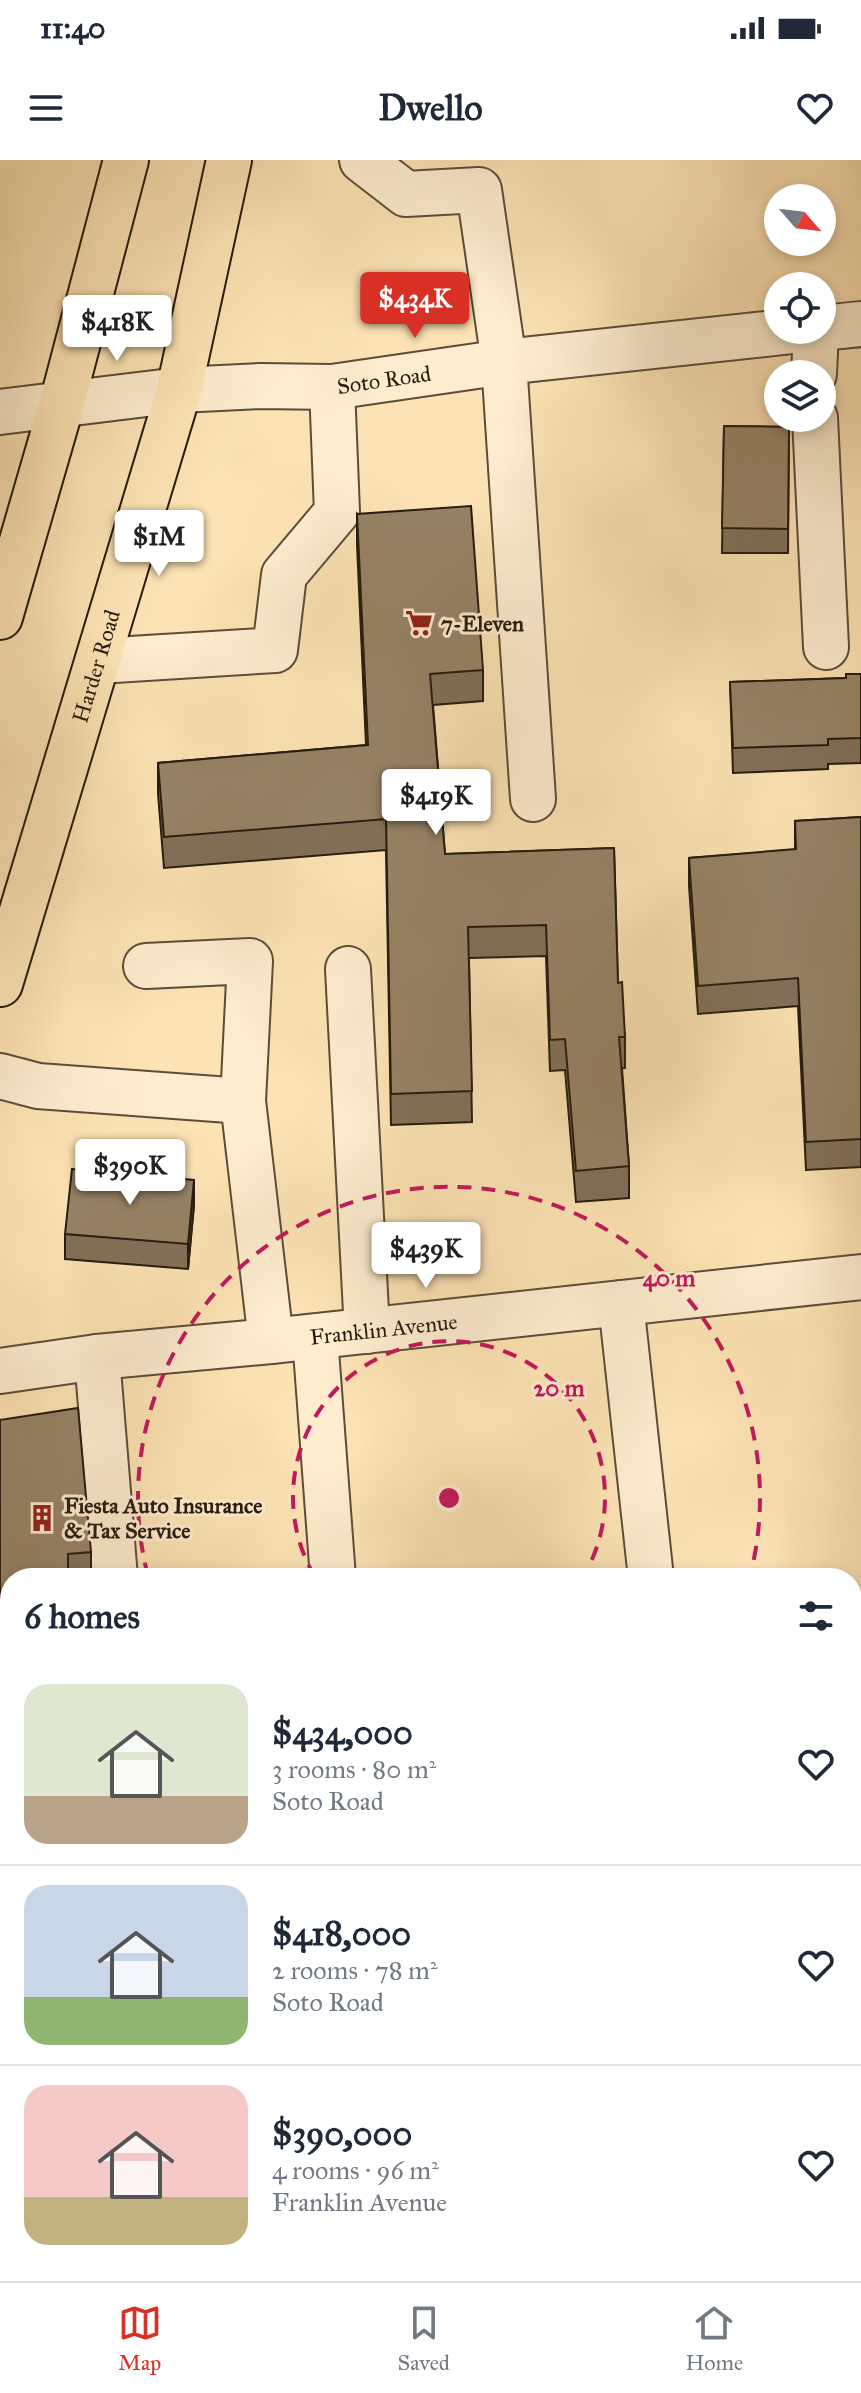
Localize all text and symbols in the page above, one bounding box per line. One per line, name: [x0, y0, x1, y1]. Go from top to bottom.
text: 11:40: [40, 10, 105, 46]
icon: menu: [24, 86, 68, 130]
text: Dwello: [378, 86, 483, 130]
icon: heart: [793, 86, 837, 130]
north arrow: [764, 184, 836, 256]
map controls: [764, 184, 836, 432]
pin: $434K: [359, 272, 471, 340]
button: locate: [764, 272, 836, 344]
text: $434K: [378, 282, 452, 314]
pin: $418K: [61, 295, 173, 363]
text: $418K: [81, 305, 153, 337]
street label: Soto Road: [335, 360, 433, 400]
button: layers: [764, 360, 836, 432]
pin: $1M: [120, 510, 198, 578]
text: $1M: [133, 520, 185, 552]
street label: Harder Road: [67, 607, 126, 726]
supermarket icon: 7-Eleven: [404, 608, 434, 638]
place label: 7-Eleven: [441, 610, 524, 637]
pin: $419K: [380, 769, 492, 837]
text: $419K: [400, 779, 472, 811]
pin: $390K: [74, 1139, 186, 1207]
text: $390K: [93, 1149, 167, 1181]
pin: $439K: [370, 1222, 482, 1290]
text: $439K: [390, 1232, 462, 1264]
text: 40 m: [643, 1263, 696, 1293]
street label: Franklin Avenue: [308, 1308, 459, 1351]
text: 20 m: [533, 1373, 585, 1403]
centre of rings: [435, 1484, 463, 1512]
place label: Fiesta Auto Insurance & Tax Service: [64, 1492, 262, 1544]
building icon: Fiesta Auto Insurance & Tax Service: [27, 1503, 57, 1533]
icon: filters: [794, 1594, 838, 1638]
text: 6 homes: [24, 1596, 140, 1637]
text: $434,000: [272, 1712, 413, 1753]
icon: home: [88, 1716, 184, 1812]
icon: heart: [794, 1742, 838, 1786]
text: 3 rooms · 80 m²: [272, 1753, 436, 1785]
text: Soto Road: [272, 1785, 384, 1817]
text: $418,000: [272, 1913, 411, 1954]
icon: home: [88, 1917, 184, 2013]
icon: heart: [794, 1943, 838, 1987]
text: 2 rooms · 78 m²: [272, 1954, 437, 1986]
text: Soto Road: [272, 1986, 384, 2018]
text: $390,000: [272, 2113, 412, 2154]
icon: home: [88, 2117, 184, 2213]
icon: heart: [794, 2143, 838, 2187]
text: 4 rooms · 96 m²: [272, 2154, 439, 2186]
text: Franklin Avenue: [272, 2186, 447, 2218]
tab: Map: [118, 2301, 162, 2376]
tab: Saved: [398, 2301, 450, 2376]
tab: Home: [686, 2301, 743, 2376]

